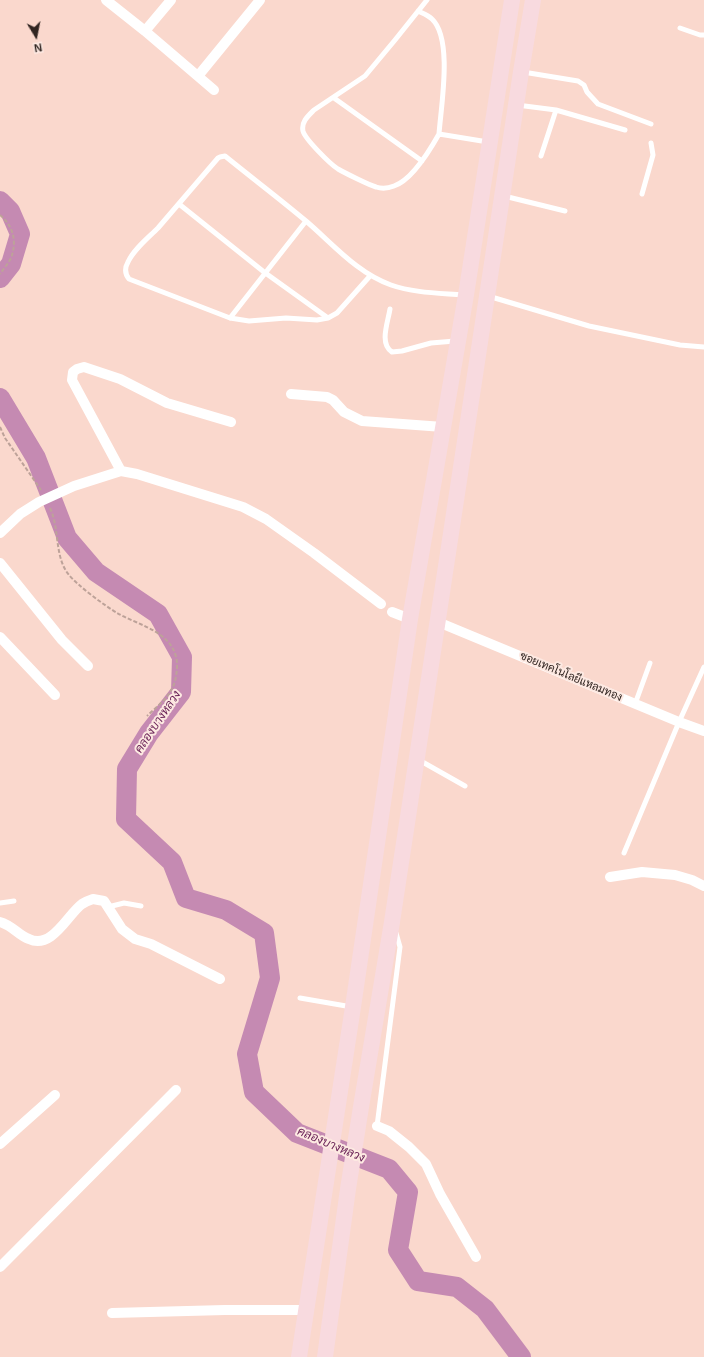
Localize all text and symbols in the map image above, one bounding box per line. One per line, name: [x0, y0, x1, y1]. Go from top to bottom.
north arrow: [16, 16, 56, 56]
text: N: [33, 41, 43, 54]
street label: ซอยเทคโนโลยีแหลมทอง: [518, 649, 624, 705]
water label: คลองบางหลวง: [132, 688, 184, 756]
water label: คลองบางหลวง: [295, 1124, 367, 1166]

